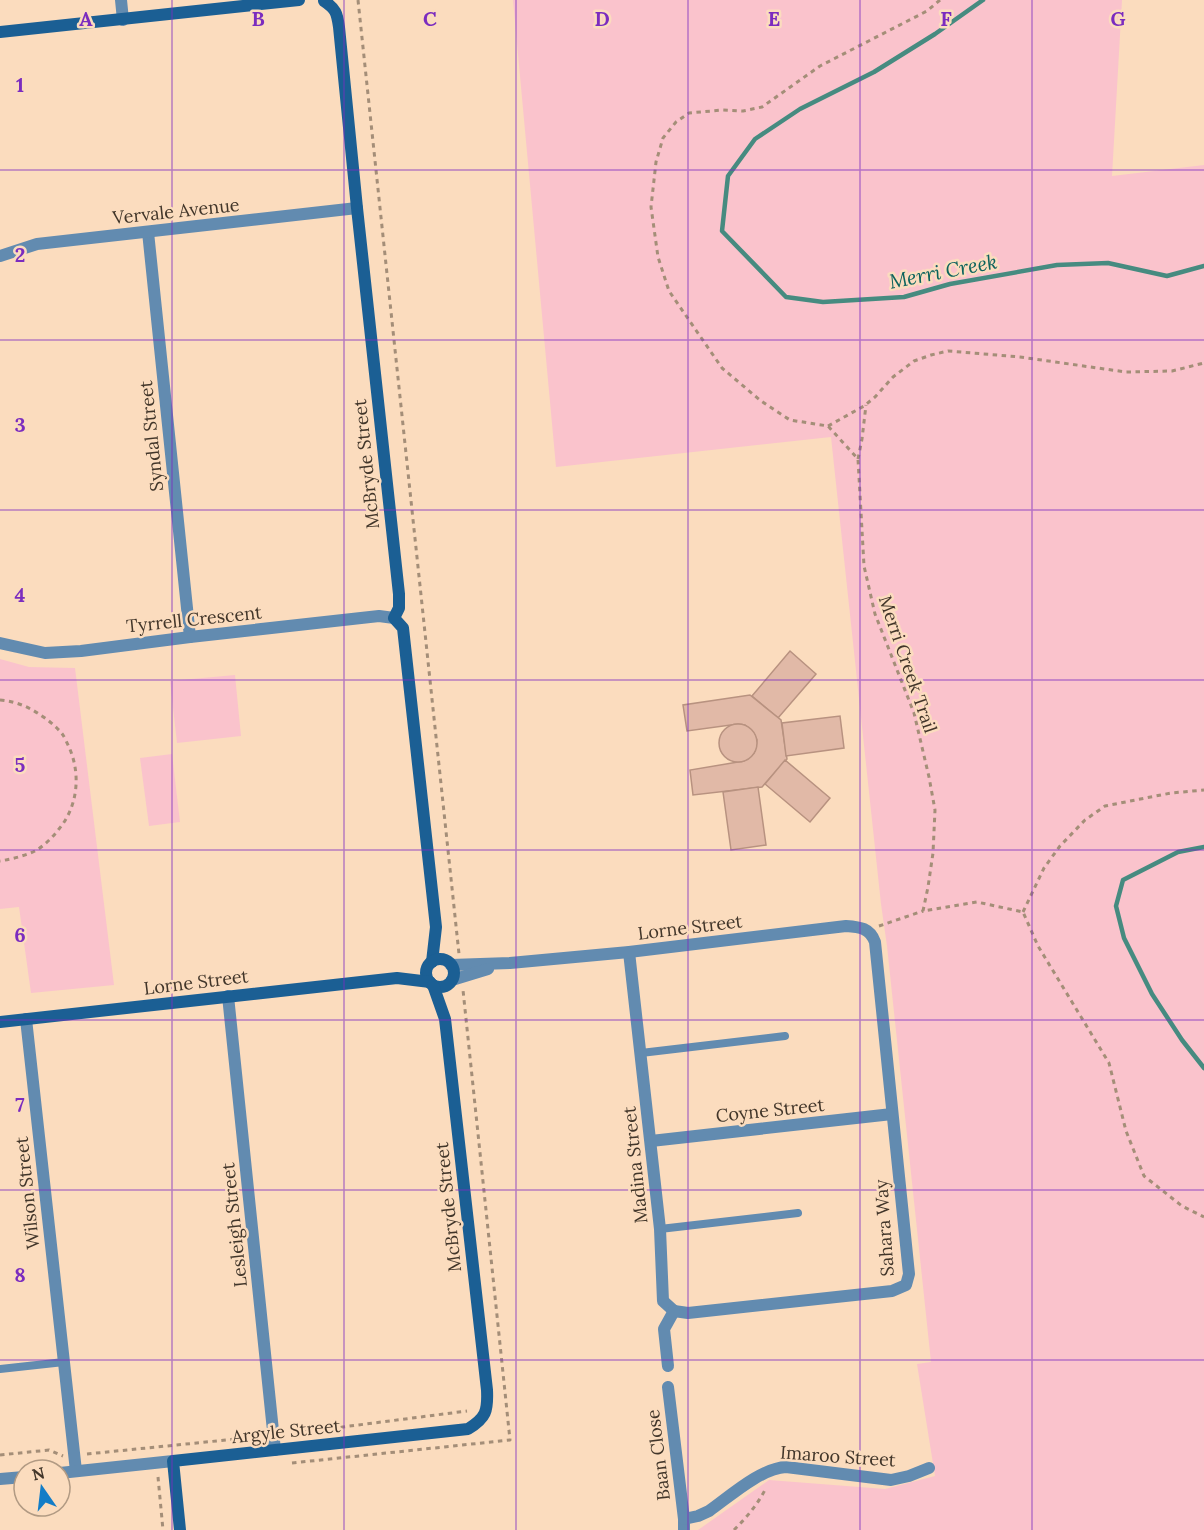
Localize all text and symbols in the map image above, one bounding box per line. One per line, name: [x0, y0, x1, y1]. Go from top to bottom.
text: A: [79, 6, 93, 31]
text: B: [251, 6, 265, 31]
text: C: [423, 6, 437, 31]
text: D: [594, 6, 610, 31]
text: E: [768, 6, 780, 31]
text: F: [940, 6, 952, 31]
text: G: [1110, 6, 1126, 31]
text: 1: [16, 72, 24, 97]
street label: Vervale Avenue: [110, 193, 241, 229]
text: 2: [15, 242, 25, 267]
water label: Merri Creek: [887, 248, 999, 294]
street label: Syndal Street: [134, 379, 168, 493]
street label: McBryde Street: [348, 398, 384, 530]
text: 3: [14, 412, 26, 437]
text: 4: [15, 582, 26, 607]
street label: Merri Creek Trail: [874, 592, 942, 736]
street label: Tyrrell Crescent: [125, 600, 263, 638]
text: 5: [15, 752, 26, 777]
street label: Lorne Street: [636, 909, 744, 945]
text: 6: [14, 922, 26, 947]
street label: Lorne Street: [142, 964, 250, 1000]
text: 7: [15, 1092, 25, 1117]
street label: Coyne Street: [715, 1093, 825, 1127]
street label: Madina Street: [617, 1105, 653, 1225]
street label: Wilson Street: [10, 1136, 44, 1250]
street label: McBryde Street: [430, 1141, 466, 1273]
street label: Lesleigh Street: [216, 1162, 252, 1288]
street label: Sahara Way: [869, 1178, 899, 1277]
text: 8: [14, 1262, 26, 1287]
street label: Baan Close: [641, 1408, 675, 1502]
street label: Argyle Street: [230, 1414, 341, 1448]
street label: Imaroo Street: [779, 1440, 897, 1472]
north arrow: [12, 1458, 72, 1518]
text: N: [30, 1462, 47, 1485]

